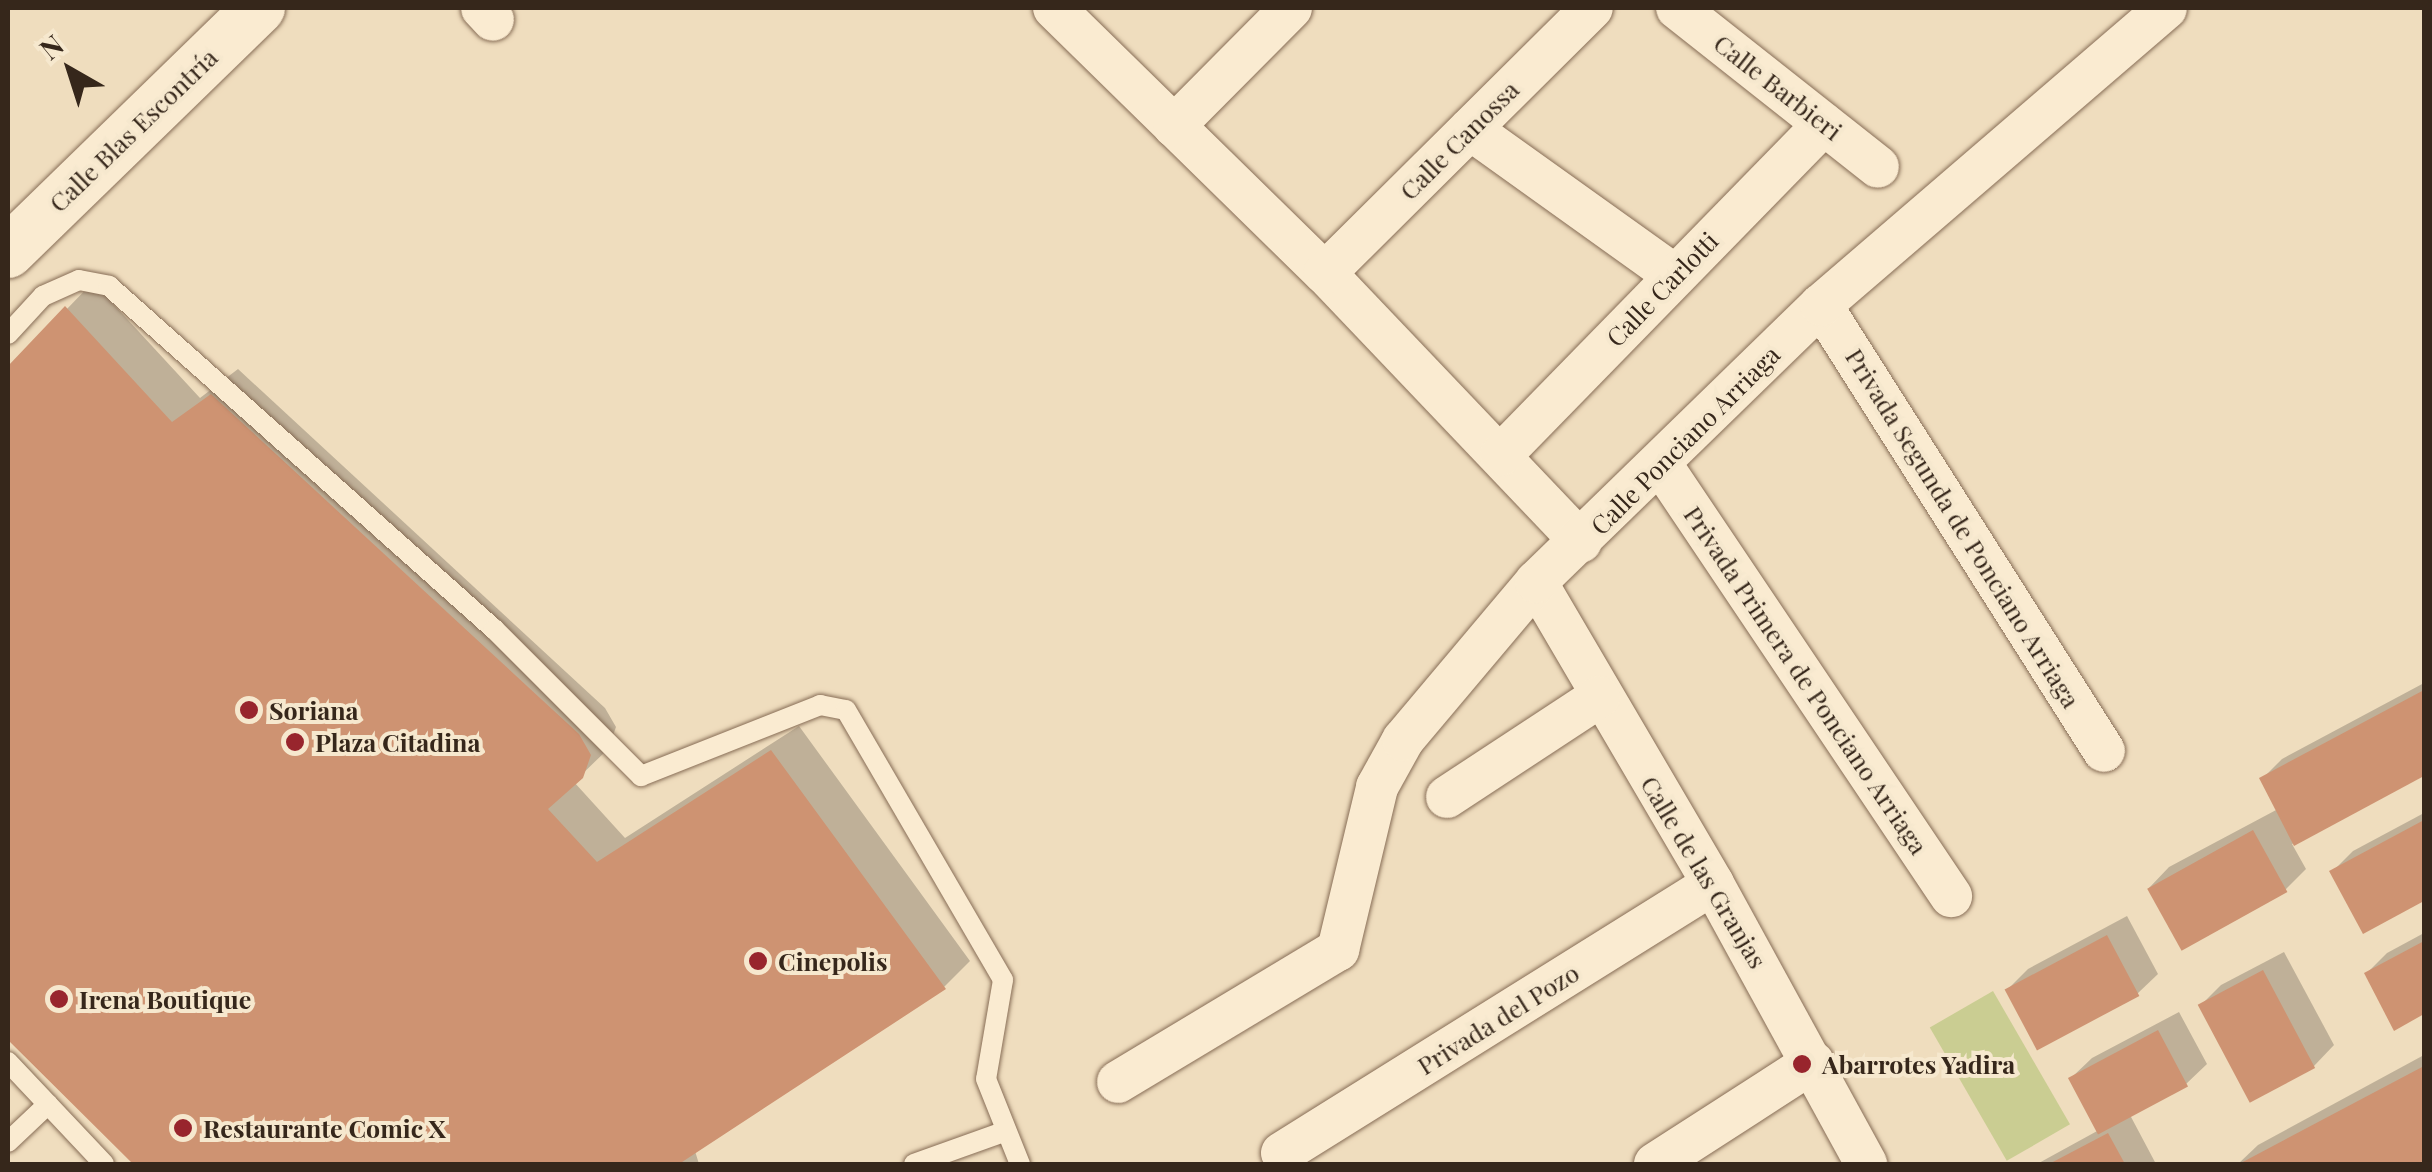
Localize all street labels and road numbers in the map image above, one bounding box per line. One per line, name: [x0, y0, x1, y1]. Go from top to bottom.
street label: Calle Barbieri: [1708, 28, 1848, 146]
street label: Calle Blas Escontría: [43, 42, 223, 218]
street label: Calle Canossa: [1393, 74, 1525, 206]
street label: Calle Carlotti: [1600, 226, 1724, 352]
street label: Calle Ponciano Arriaga: [1584, 339, 1786, 541]
street label: Privada Segunda de Ponciano Arriaga: [1839, 342, 2087, 714]
street label: Privada Primera de Ponciano Arriaga: [1678, 500, 1934, 860]
street label: Calle de las Granjas: [1635, 770, 1773, 974]
street label: Privada del Pozo: [1412, 957, 1584, 1081]

